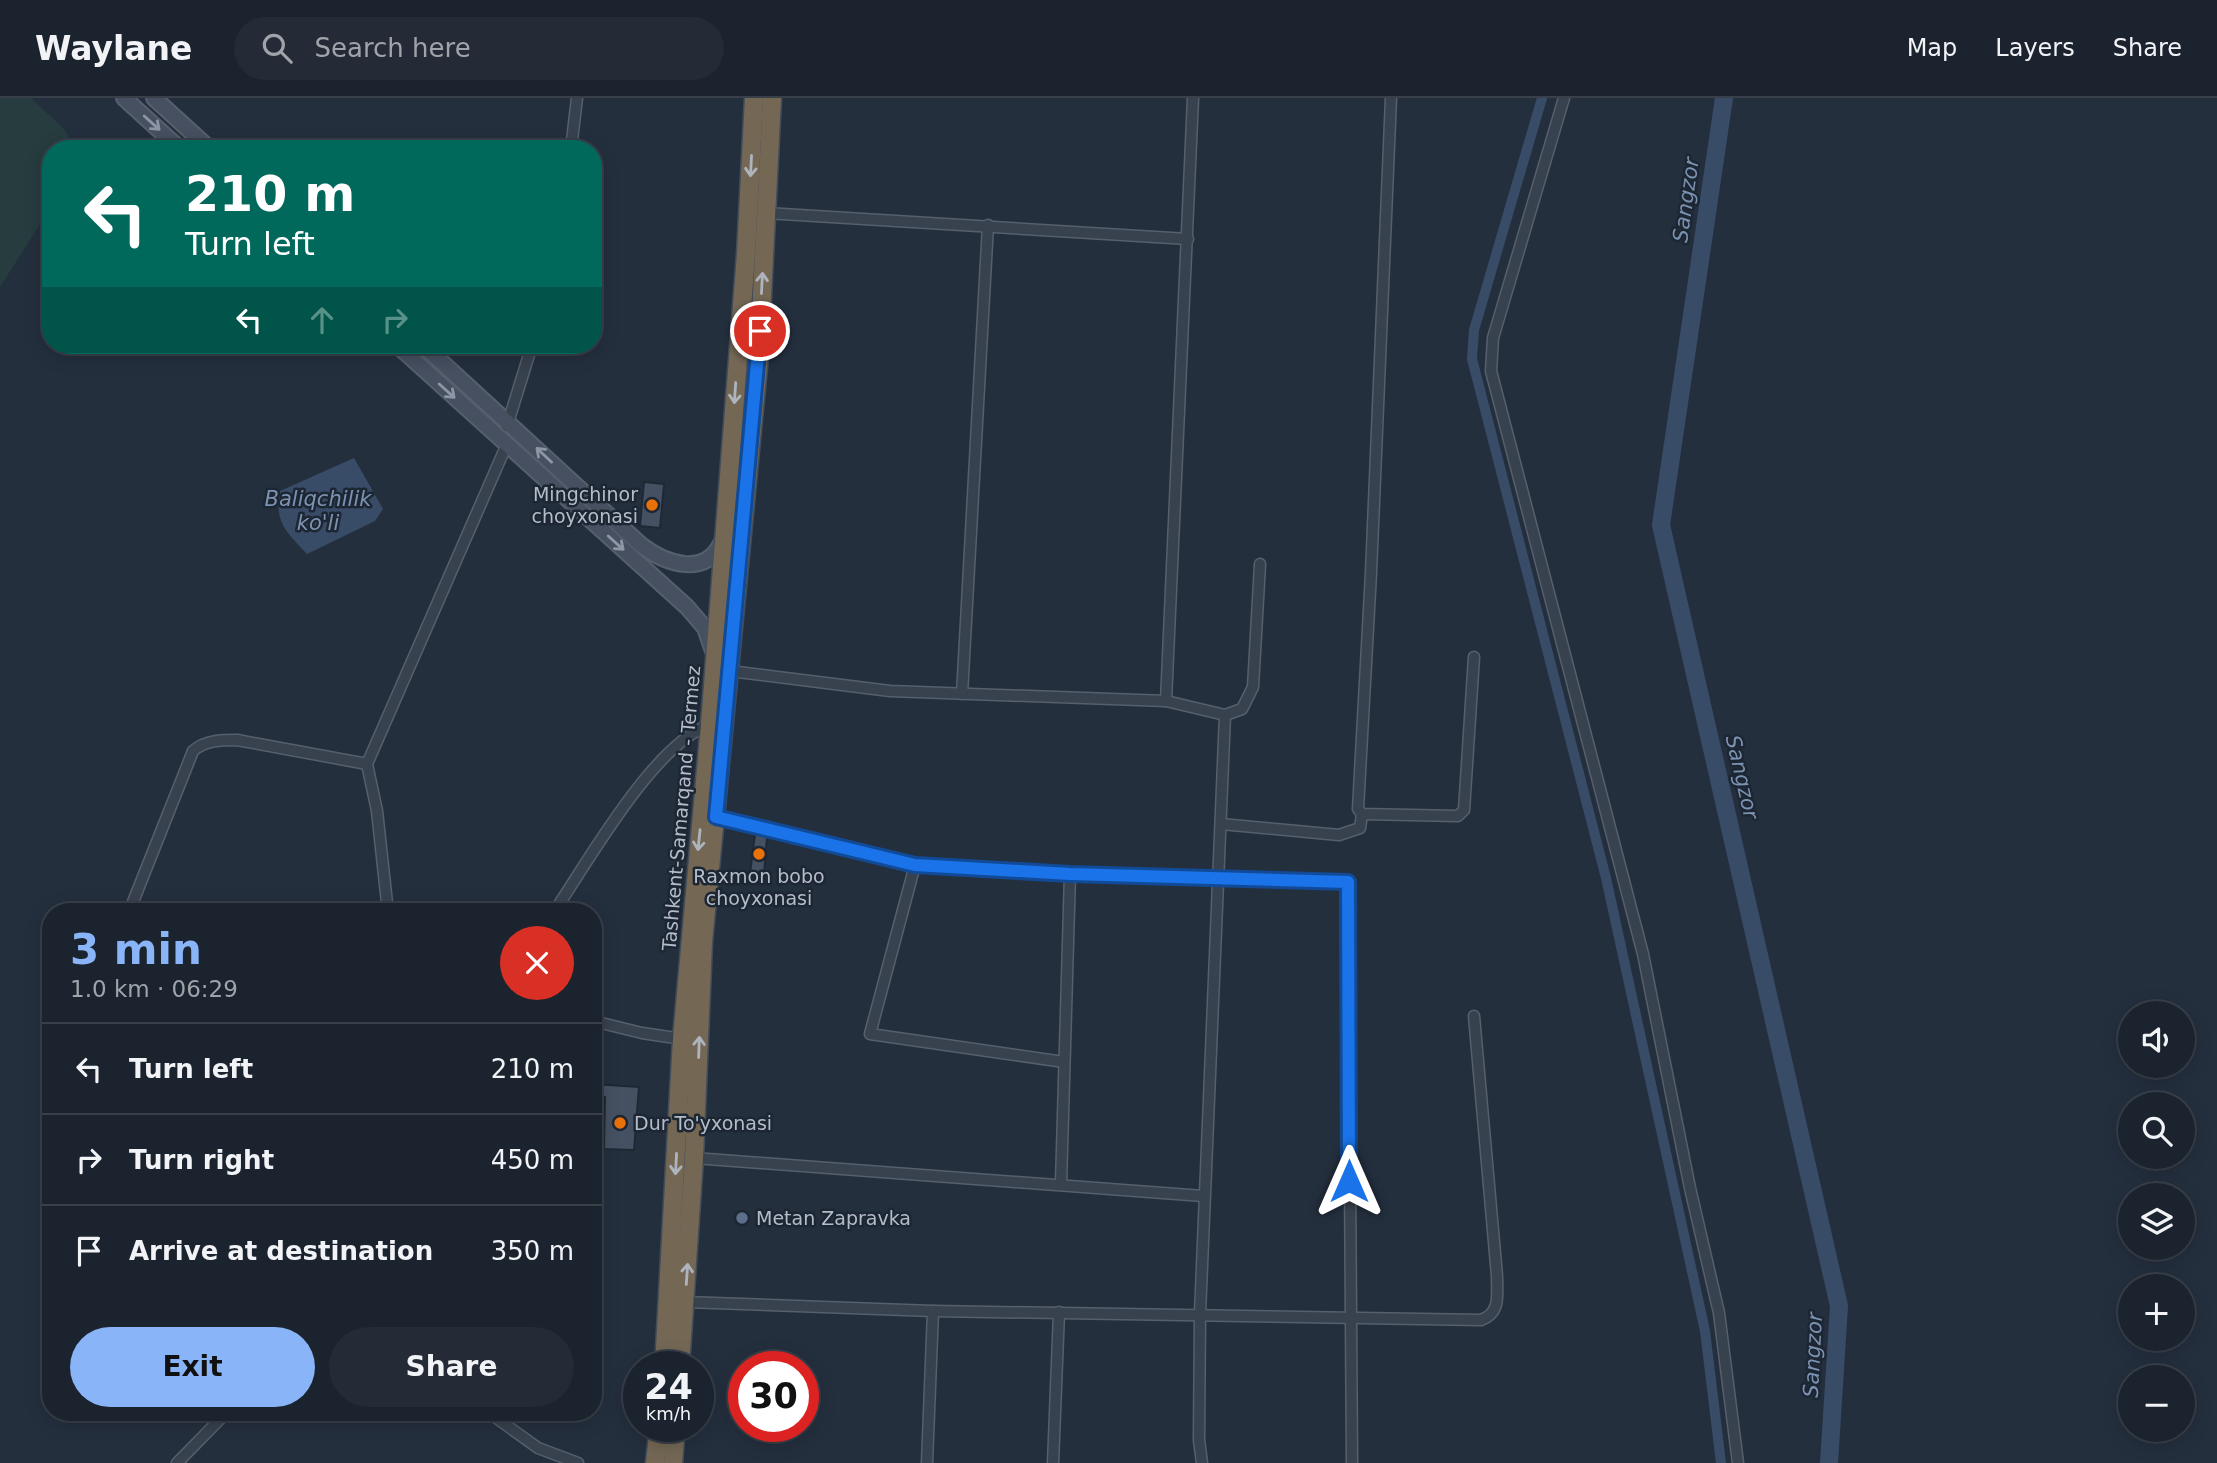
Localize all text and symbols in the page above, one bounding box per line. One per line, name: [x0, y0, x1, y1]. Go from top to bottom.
search box: [234, 17, 724, 80]
text: Waylane: [35, 29, 192, 68]
icon: search: [258, 29, 296, 67]
text: Search here: [314, 33, 471, 63]
text: Map: [1907, 34, 1957, 62]
text: Layers: [1995, 34, 2075, 62]
text: Share: [2113, 34, 2182, 62]
one-way arrow: [143, 115, 160, 132]
one-way arrow: [744, 154, 757, 177]
water label: Sangzor: [1668, 155, 1704, 244]
text: 210 m: [185, 166, 355, 223]
icon: left: [70, 168, 161, 259]
text: Turn left: [185, 225, 315, 263]
one-way arrow: [756, 272, 769, 295]
icon: left: [230, 301, 268, 339]
icon: ahead: [303, 301, 341, 339]
icon: right: [376, 301, 414, 339]
pin: [730, 301, 790, 361]
icon: arrive: [741, 312, 779, 350]
one-way arrow: [729, 381, 742, 404]
one-way arrow: [438, 382, 455, 399]
one-way arrow: [536, 447, 553, 464]
place label: Mingchinor choyxonasi: [531, 483, 638, 527]
water label: Baliqchilik ko'li: [265, 487, 372, 535]
marker: Mingchinor choyxonasi: [644, 497, 660, 513]
one-way arrow: [607, 535, 625, 551]
street label: Tashkent-Samarqand - Termez: [657, 664, 704, 953]
water label: Sangzor: [1721, 733, 1764, 823]
one-way arrow: [692, 828, 705, 850]
marker: Raxmon bobo choyxonasi: [751, 846, 767, 862]
place label: Raxmon bobo choyxonasi: [693, 865, 825, 909]
text: 3 min: [70, 925, 202, 974]
button: close: [500, 926, 574, 1000]
text: 1.0 km · 06:29: [70, 976, 238, 1002]
map controls: [2118, 1001, 2195, 1442]
button: sound: [2118, 1001, 2195, 1078]
one-way arrow: [692, 1036, 705, 1059]
icon: left: [70, 1050, 108, 1088]
text: Turn left: [129, 1054, 253, 1084]
text: 210 m: [491, 1054, 574, 1084]
button: search: [2118, 1092, 2195, 1169]
place label: Dur To'yxonasi: [634, 1112, 772, 1134]
marker: Dur To'yxonasi: [612, 1115, 628, 1131]
icon: right: [70, 1141, 108, 1179]
position arrow: [1312, 1144, 1386, 1218]
text: Turn right: [129, 1145, 274, 1175]
text: 450 m: [491, 1145, 574, 1175]
one-way arrow: [669, 1152, 682, 1175]
button: layers: [2118, 1183, 2195, 1260]
place label: Metan Zapravka: [756, 1207, 911, 1229]
marker: Metan Zapravka: [734, 1210, 750, 1226]
icon: arrive: [70, 1232, 108, 1270]
text: Arrive at destination: [129, 1236, 433, 1266]
text: 350 m: [491, 1236, 574, 1266]
one-way arrow: [681, 1263, 694, 1286]
button: +: [2118, 1274, 2195, 1351]
water label: Sangzor: [1799, 1310, 1827, 1398]
button: Exit: [70, 1327, 315, 1407]
button: Share: [329, 1327, 574, 1407]
speed limit sign: 30: [728, 1351, 819, 1442]
button: −: [2118, 1365, 2195, 1442]
text: 24: [644, 1367, 693, 1407]
text: km/h: [646, 1403, 691, 1424]

